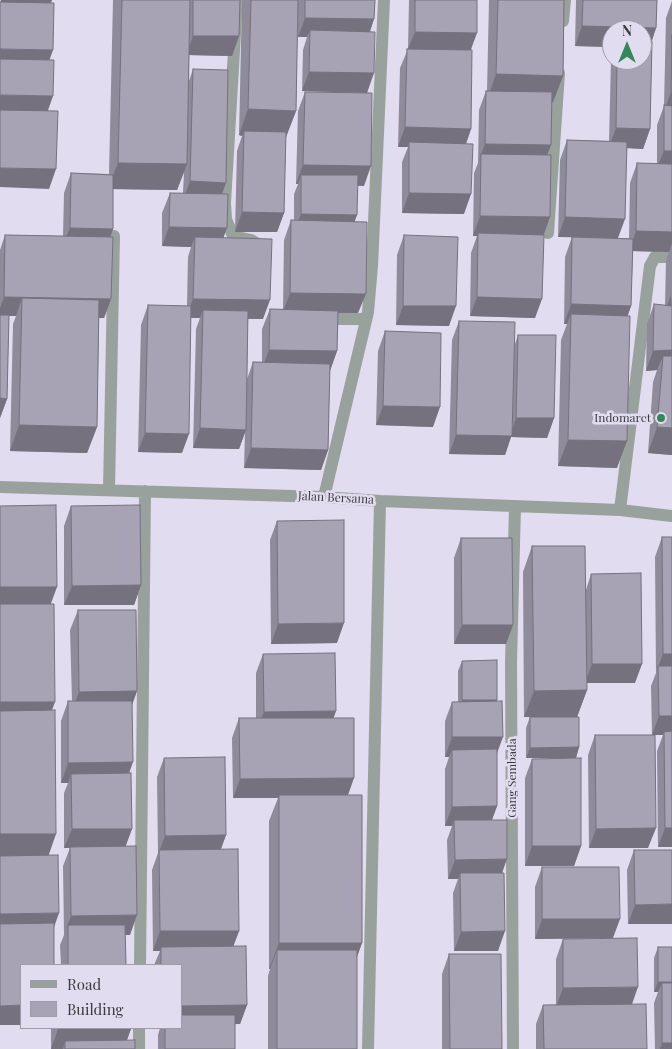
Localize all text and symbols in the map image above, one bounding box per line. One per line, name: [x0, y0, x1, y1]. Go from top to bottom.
north arrow: [602, 20, 652, 70]
text: N: [622, 21, 632, 40]
place label: Indomaret: [594, 411, 651, 425]
marker: Indomaret: [655, 412, 667, 424]
street label: Jalan Bersama: [298, 489, 374, 507]
street label: Gang Sembada: [505, 738, 519, 818]
legend: [20, 964, 182, 1029]
text: Road: [67, 974, 101, 994]
text: Building: [67, 999, 123, 1019]

